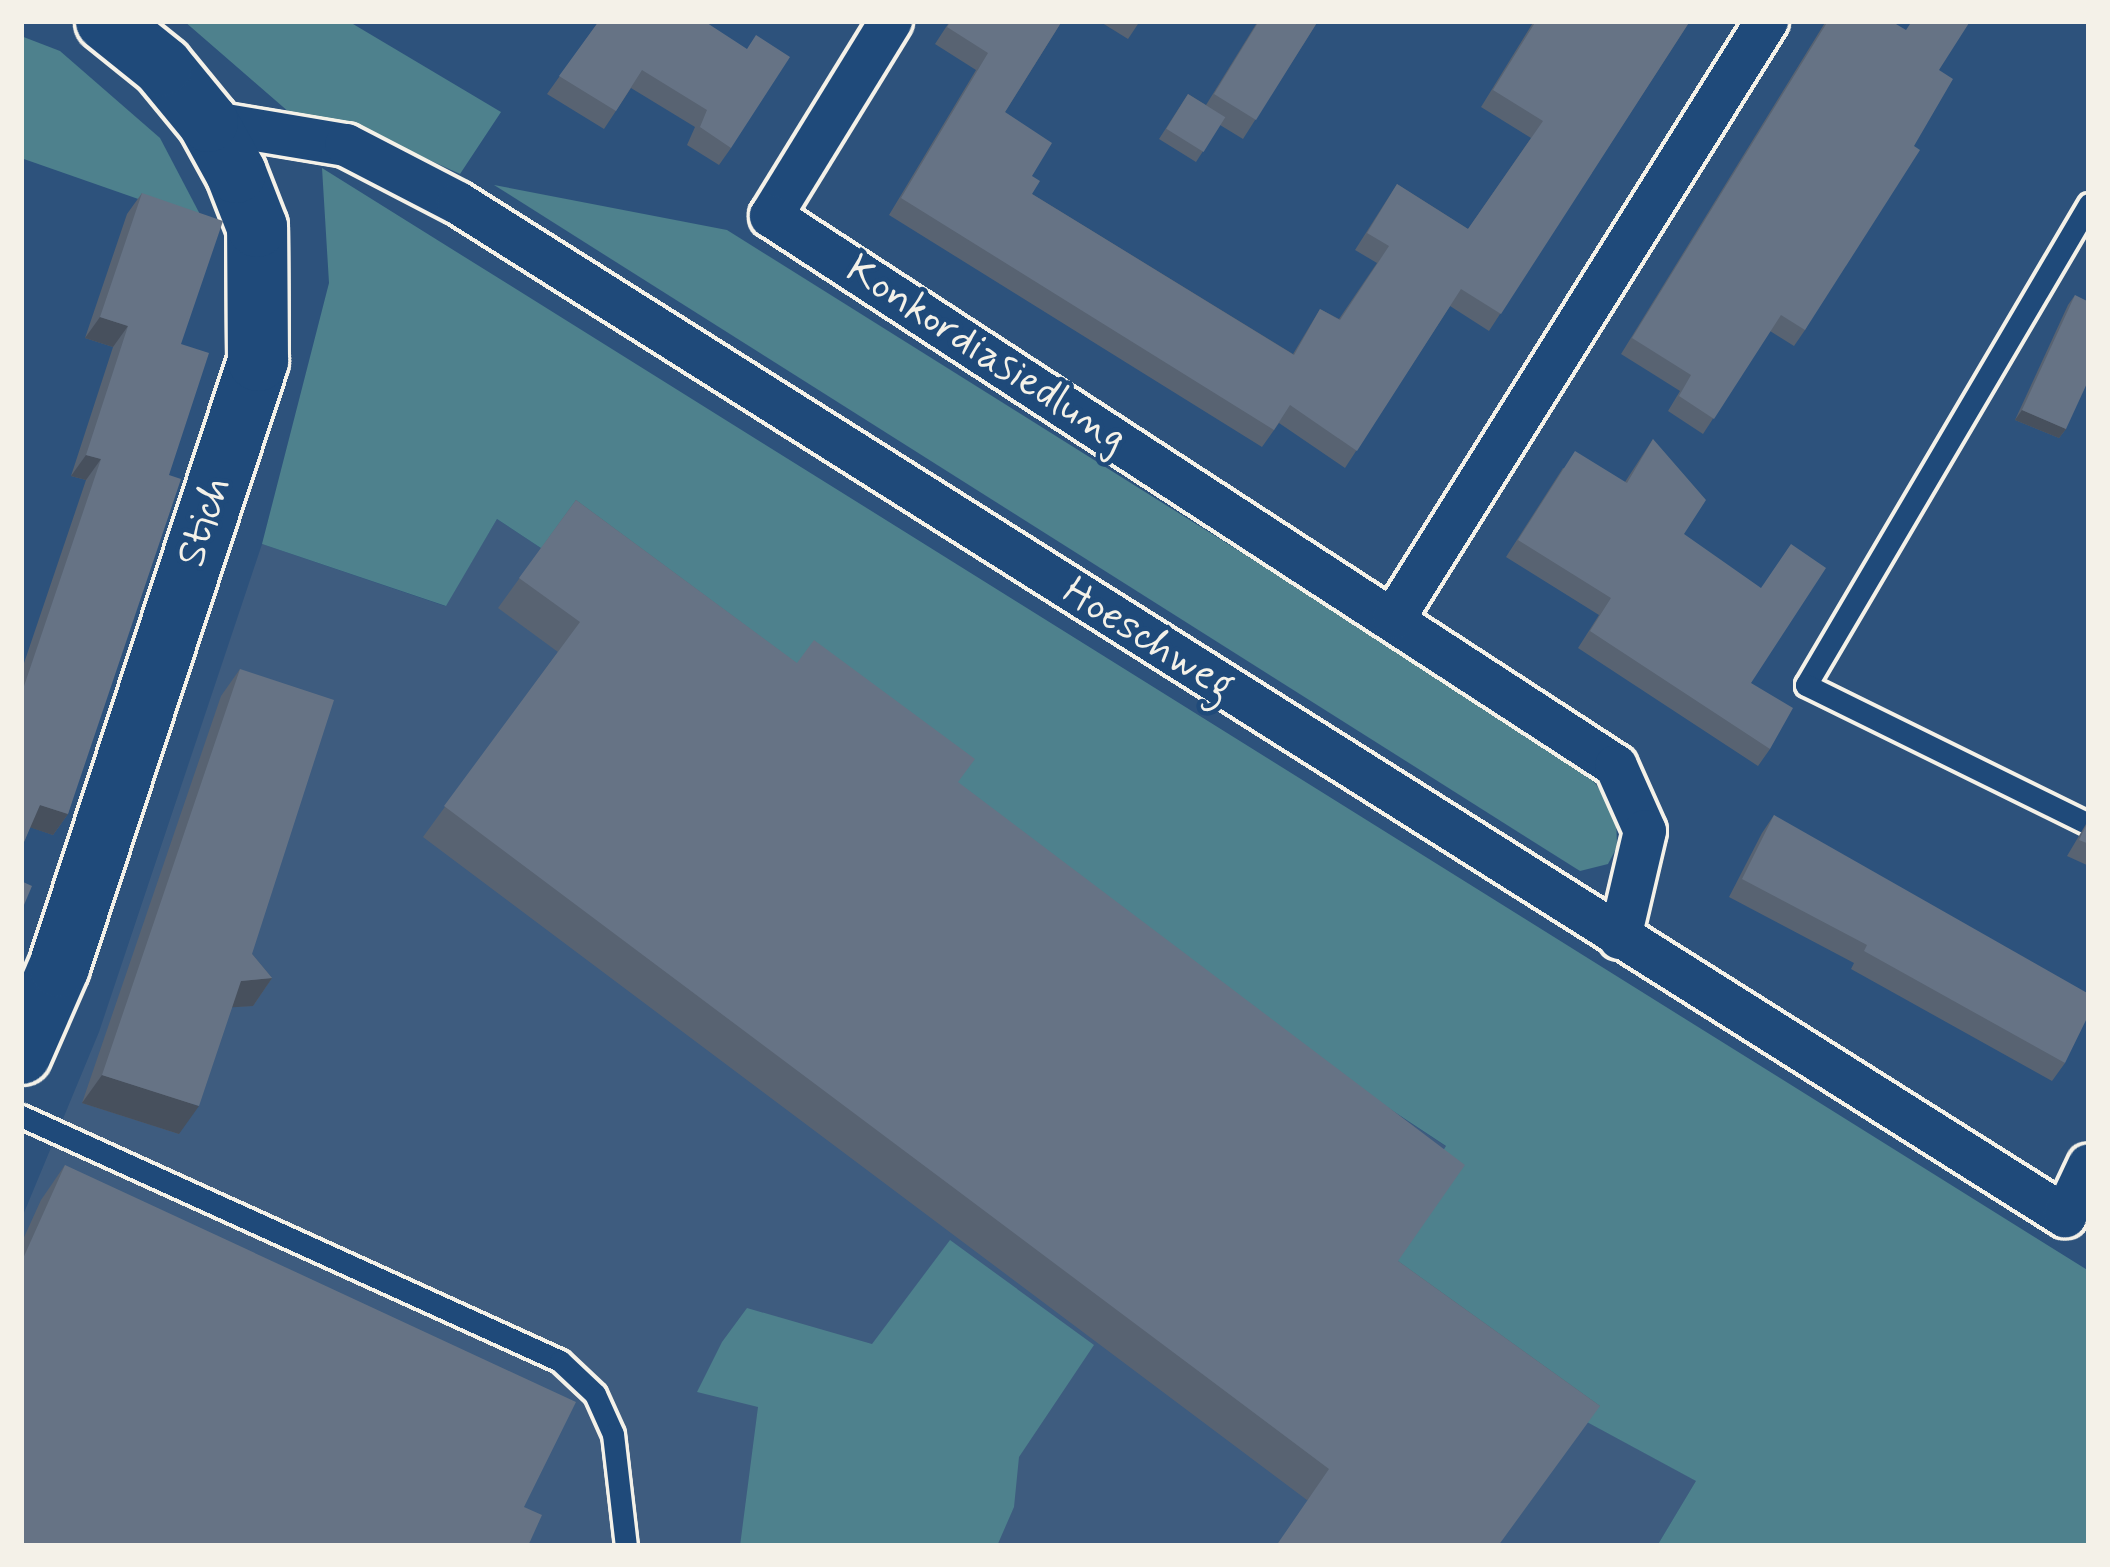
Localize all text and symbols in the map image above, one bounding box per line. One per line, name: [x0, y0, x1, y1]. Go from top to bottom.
street label: Konkordiasiedlung: [836, 245, 1136, 465]
street label: Stich: [167, 471, 243, 573]
street label: Hoeschweg: [1053, 567, 1243, 713]

